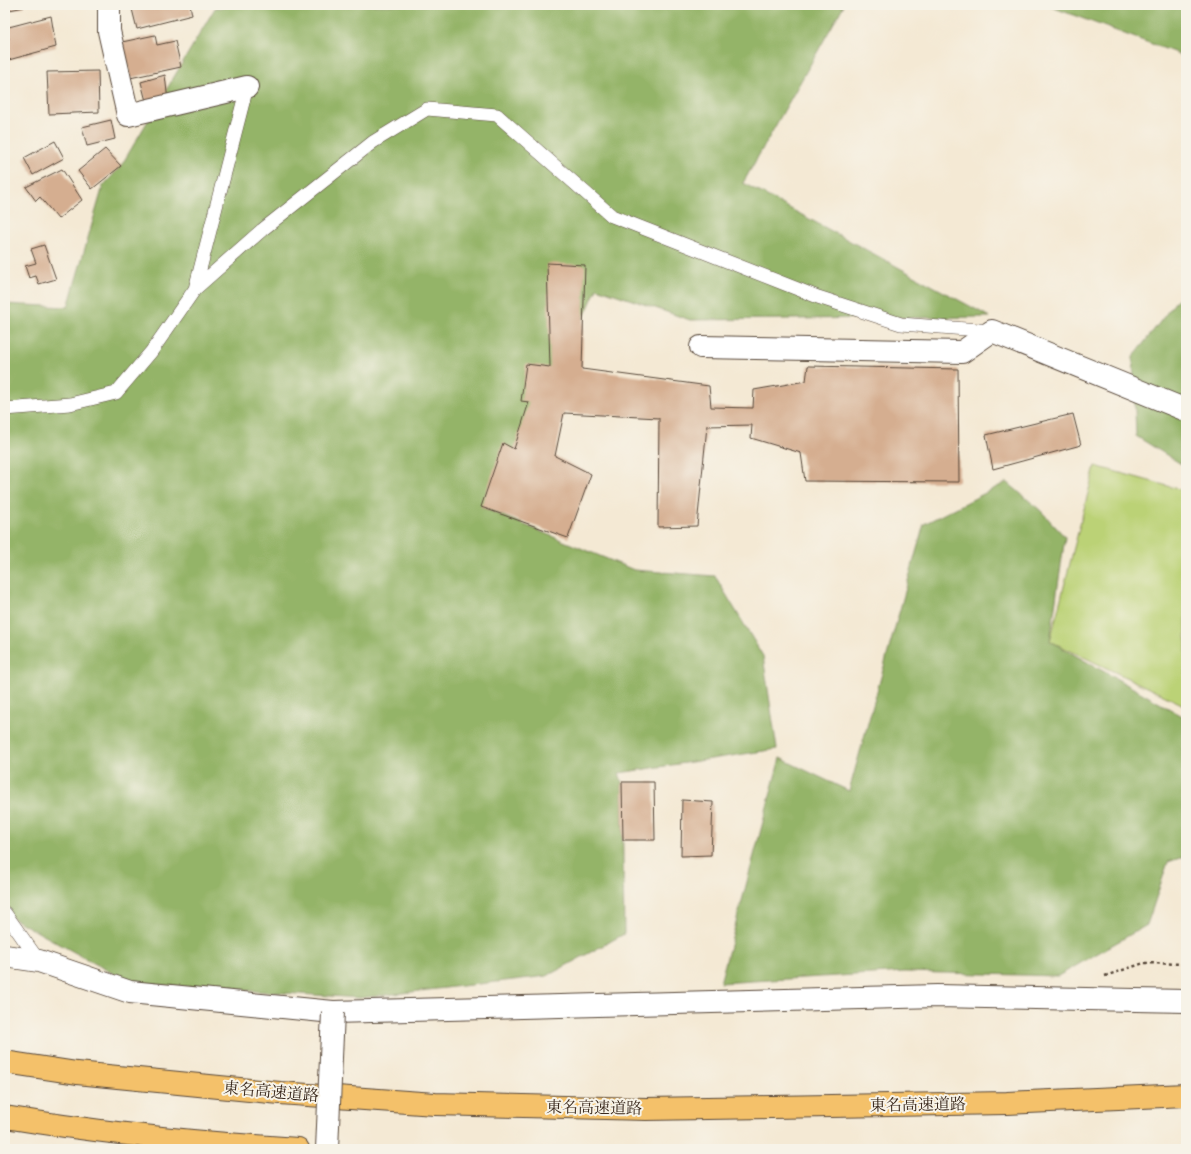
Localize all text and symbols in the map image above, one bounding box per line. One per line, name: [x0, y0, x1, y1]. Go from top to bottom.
street label: 東名高速道路: [222, 1078, 320, 1106]
street label: 東名高速道路: [870, 1094, 966, 1116]
street label: 東名高速道路: [546, 1097, 642, 1119]

